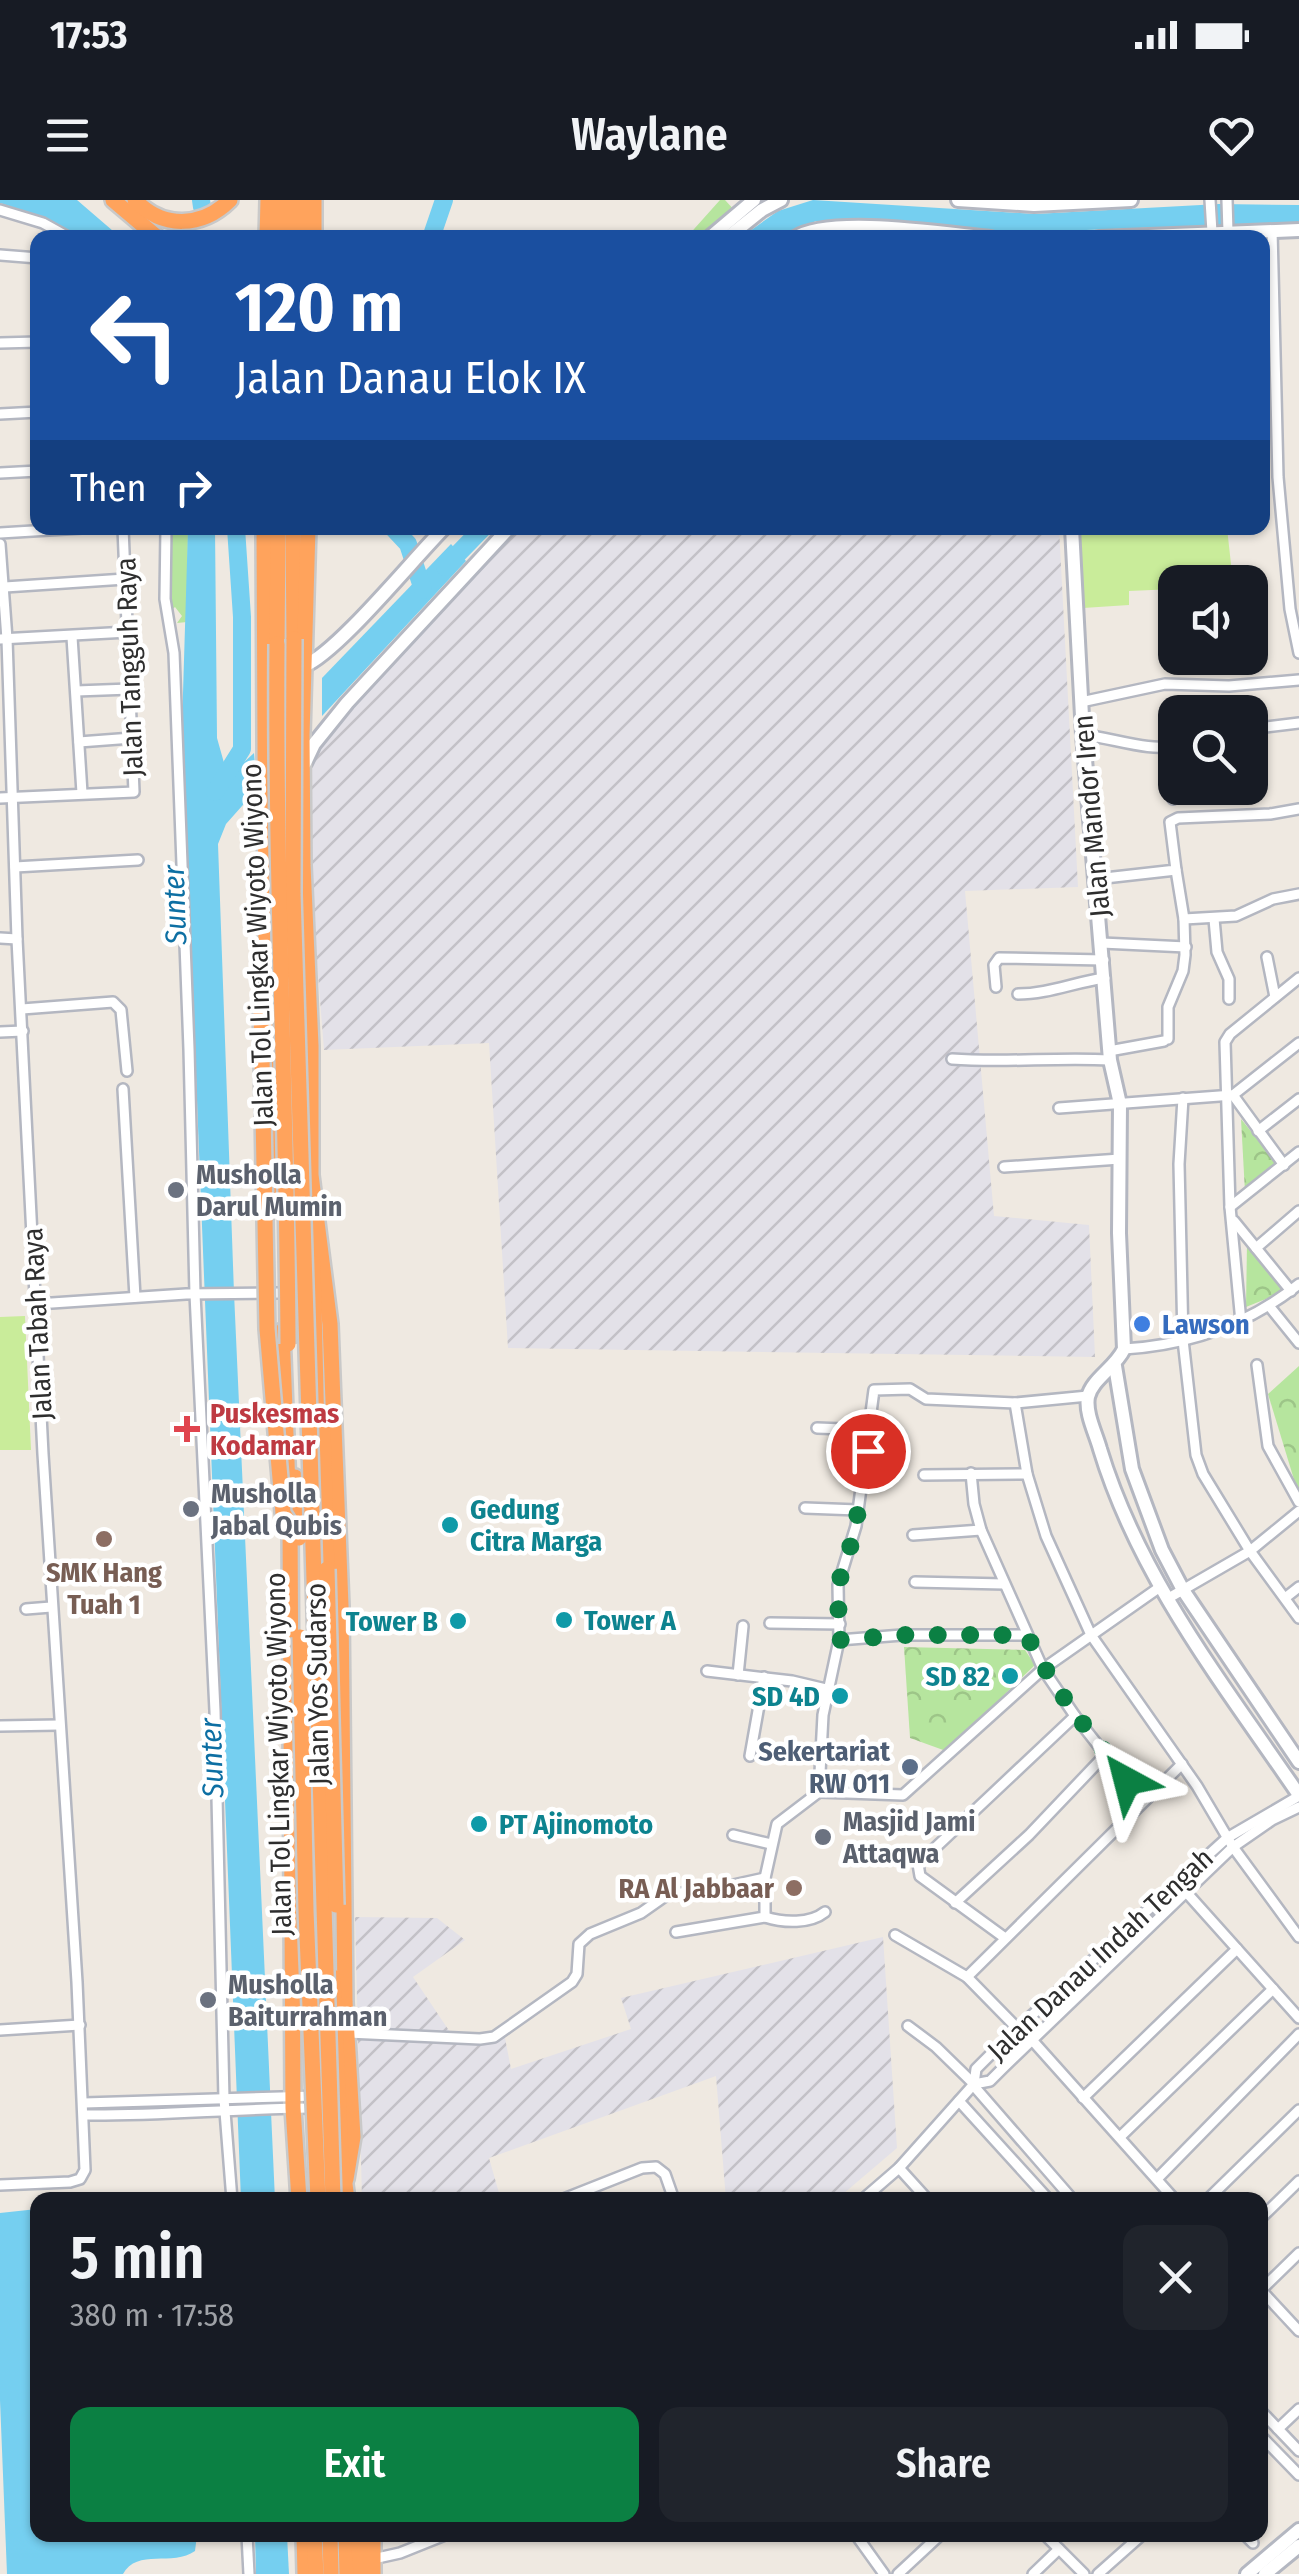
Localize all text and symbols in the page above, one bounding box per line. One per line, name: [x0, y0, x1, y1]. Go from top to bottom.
text: 17:53: [50, 12, 128, 58]
icon: menu: [40, 108, 95, 163]
text: Waylane: [571, 108, 728, 162]
icon: heart: [1204, 108, 1259, 163]
text: 120 m: [235, 266, 403, 350]
icon: left: [70, 270, 200, 400]
text: Jalan Danau Elok IX: [235, 351, 586, 405]
icon: right: [166, 460, 221, 515]
text: Then: [70, 465, 146, 511]
street label: Jalan Tangguh Raya: [109, 557, 150, 777]
map controls: [1158, 565, 1268, 805]
button: sound: [1158, 565, 1268, 675]
button: search: [1158, 695, 1268, 805]
street label: Jalan Mandor Iren: [1066, 714, 1117, 918]
street label: Jalan Tol Lingkar Wiyoto Wiyono: [235, 763, 280, 1127]
water label: Sunter: [156, 863, 194, 946]
place label: Musholla Darul Mumin: [196, 1158, 343, 1223]
marker: Musholla Darul Mumin: [165, 1179, 187, 1201]
street label: Jalan Tabah Raya: [16, 1227, 59, 1421]
place label: Lawson: [1162, 1308, 1250, 1341]
marker: Lawson: [1131, 1313, 1153, 1335]
place label: Puskesmas Kodamar: [210, 1397, 339, 1462]
pin: [826, 1409, 911, 1494]
marker: Puskesmas Kodamar: [174, 1416, 200, 1442]
icon: arrive: [841, 1424, 896, 1479]
place label: Musholla Jabal Qubis: [210, 1477, 342, 1542]
place label: Gedung Citra Marga: [470, 1493, 602, 1558]
marker: Musholla Jabal Qubis: [180, 1498, 202, 1520]
marker: Gedung Citra Marga: [439, 1514, 461, 1536]
marker: SMK Hang Tuah 1: [93, 1528, 115, 1550]
place label: SMK Hang Tuah 1: [46, 1556, 162, 1621]
street label: Jalan Tol Lingkar Wiyoto Wiyono: [259, 1572, 298, 1936]
street label: Jalan Yos Sudarso: [299, 1583, 336, 1785]
place label: Tower A: [584, 1604, 677, 1637]
place label: Tower B: [346, 1605, 438, 1638]
marker: Tower A: [553, 1609, 575, 1631]
marker: Tower B: [447, 1610, 469, 1632]
place label: SD 82: [925, 1660, 990, 1693]
marker: SD 82: [999, 1665, 1021, 1687]
place label: SD 4D: [752, 1680, 820, 1713]
marker: SD 4D: [829, 1685, 851, 1707]
water label: Sunter: [193, 1716, 231, 1799]
position arrow: [1075, 1729, 1179, 1833]
place label: Sekertariat RW 011: [758, 1735, 891, 1800]
marker: Sekertariat RW 011: [899, 1756, 921, 1778]
place label: Masjid Jami Attaqwa: [842, 1805, 975, 1870]
place label: PT Ajinomoto: [499, 1808, 653, 1841]
marker: PT Ajinomoto: [468, 1813, 490, 1835]
marker: Masjid Jami Attaqwa: [812, 1826, 834, 1848]
street label: Jalan Danau Indah Tengah: [981, 1841, 1220, 2067]
place label: RA Al Jabbaar: [618, 1872, 775, 1905]
marker: RA Al Jabbaar: [783, 1877, 805, 1899]
place label: Musholla Baiturrahman: [228, 1968, 387, 2033]
marker: Musholla Baiturrahman: [197, 1989, 219, 2011]
text: 5 min: [70, 2222, 205, 2294]
button: close: [1123, 2225, 1228, 2330]
text: 380 m · 17:58: [70, 2296, 234, 2334]
button: Exit: [70, 2407, 639, 2522]
button: Share: [659, 2407, 1228, 2522]

